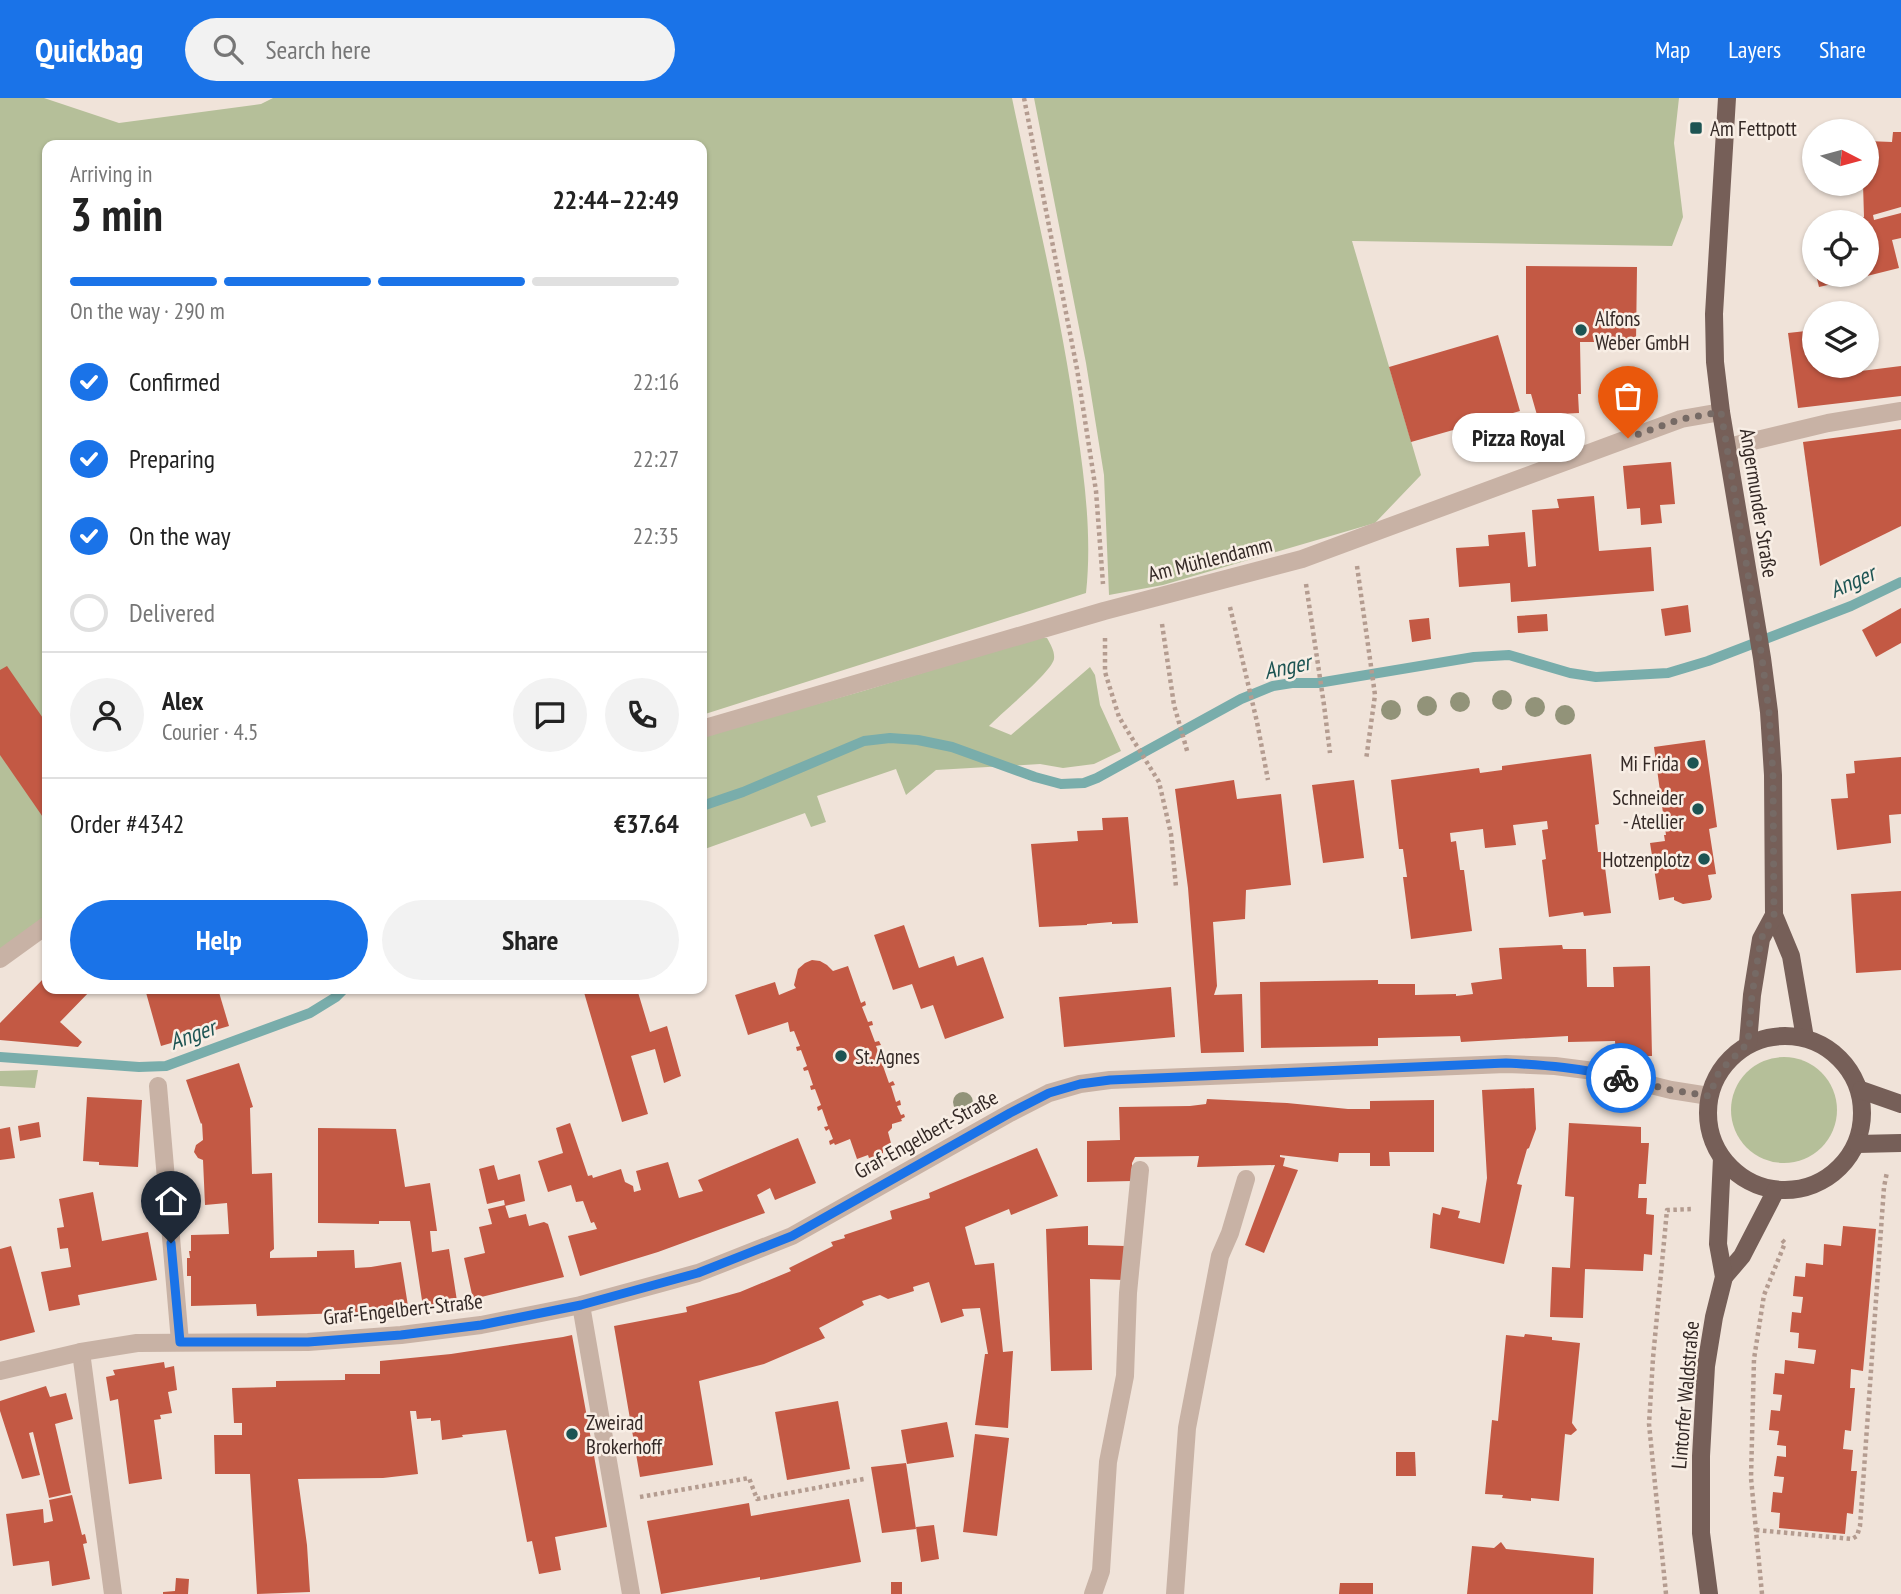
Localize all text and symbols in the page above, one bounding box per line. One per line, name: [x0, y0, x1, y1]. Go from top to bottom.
search box: [185, 18, 675, 81]
text: Quickbag: [35, 28, 143, 71]
icon: search: [209, 30, 247, 68]
text: Search here: [265, 33, 371, 66]
text: Map: [1655, 34, 1690, 65]
text: Layers: [1728, 34, 1781, 65]
text: Share: [1819, 34, 1866, 65]
place label: Am Fettpott: [1710, 115, 1797, 142]
north arrow: [1802, 119, 1880, 196]
map controls: [1802, 119, 1879, 378]
marker: Am Fettpott: [1688, 120, 1704, 136]
text: Arriving in: [70, 159, 152, 188]
text: 22:44–22:49: [552, 183, 679, 216]
text: 3 min: [70, 184, 163, 244]
button: locate: [1802, 210, 1879, 287]
text: On the way · 290 m: [70, 296, 225, 325]
button: layers: [1802, 301, 1879, 378]
place label: Alfons Weber GmbH: [1595, 305, 1689, 356]
marker: Alfons Weber GmbH: [1573, 322, 1589, 338]
icon: check: [70, 363, 108, 401]
text: Confirmed: [129, 365, 220, 398]
pin: [1598, 366, 1658, 438]
text: 22:16: [633, 367, 679, 396]
icon: bag: [1609, 377, 1647, 415]
callout: Pizza Royal: [1453, 414, 1586, 462]
text: Pizza Royal: [1472, 423, 1565, 452]
street label: Angermunder Straße: [1734, 427, 1784, 579]
icon: check: [70, 440, 108, 478]
text: Preparing: [129, 442, 215, 475]
text: 22:27: [633, 444, 679, 473]
icon: check: [70, 517, 108, 555]
text: On the way: [129, 519, 231, 552]
text: 22:35: [633, 521, 679, 550]
street label: Am Mühlendamm: [1145, 530, 1275, 588]
water label: Anger: [1825, 557, 1883, 604]
text: Delivered: [129, 596, 215, 629]
water label: Anger: [1261, 646, 1316, 685]
button: person: [70, 678, 144, 752]
button: chat: [513, 678, 587, 752]
button: phone: [605, 678, 679, 752]
text: Alex: [162, 684, 203, 717]
text: Courier · 4.5: [162, 717, 258, 746]
place label: Mi Frida: [1620, 750, 1679, 777]
marker: Mi Frida: [1685, 755, 1701, 771]
place label: Schneider - Atellier: [1612, 784, 1684, 835]
marker: Schneider - Atellier: [1690, 801, 1706, 817]
text: Order #4342: [70, 807, 185, 840]
text: €37.64: [614, 807, 679, 840]
place label: Hotzenplotz: [1602, 846, 1690, 873]
marker: Hotzenplotz: [1696, 851, 1712, 867]
button: Help: [70, 900, 368, 980]
button: Share: [382, 900, 679, 980]
water label: Anger: [165, 1011, 222, 1056]
place label: St. Agnes: [855, 1043, 920, 1070]
courier: [1586, 1043, 1656, 1113]
marker: St. Agnes: [833, 1048, 849, 1064]
icon: bike: [1602, 1059, 1640, 1097]
street label: Graf-Engelbert-Straße: [849, 1083, 1003, 1185]
pin: [141, 1171, 201, 1243]
icon: home: [152, 1182, 190, 1220]
street label: Graf-Engelbert-Straße: [322, 1287, 484, 1331]
street label: Lintorfer Waldstraße: [1665, 1320, 1705, 1470]
place label: Zweirad Brokerhoff: [586, 1409, 663, 1460]
marker: Zweirad Brokerhoff: [564, 1426, 580, 1442]

